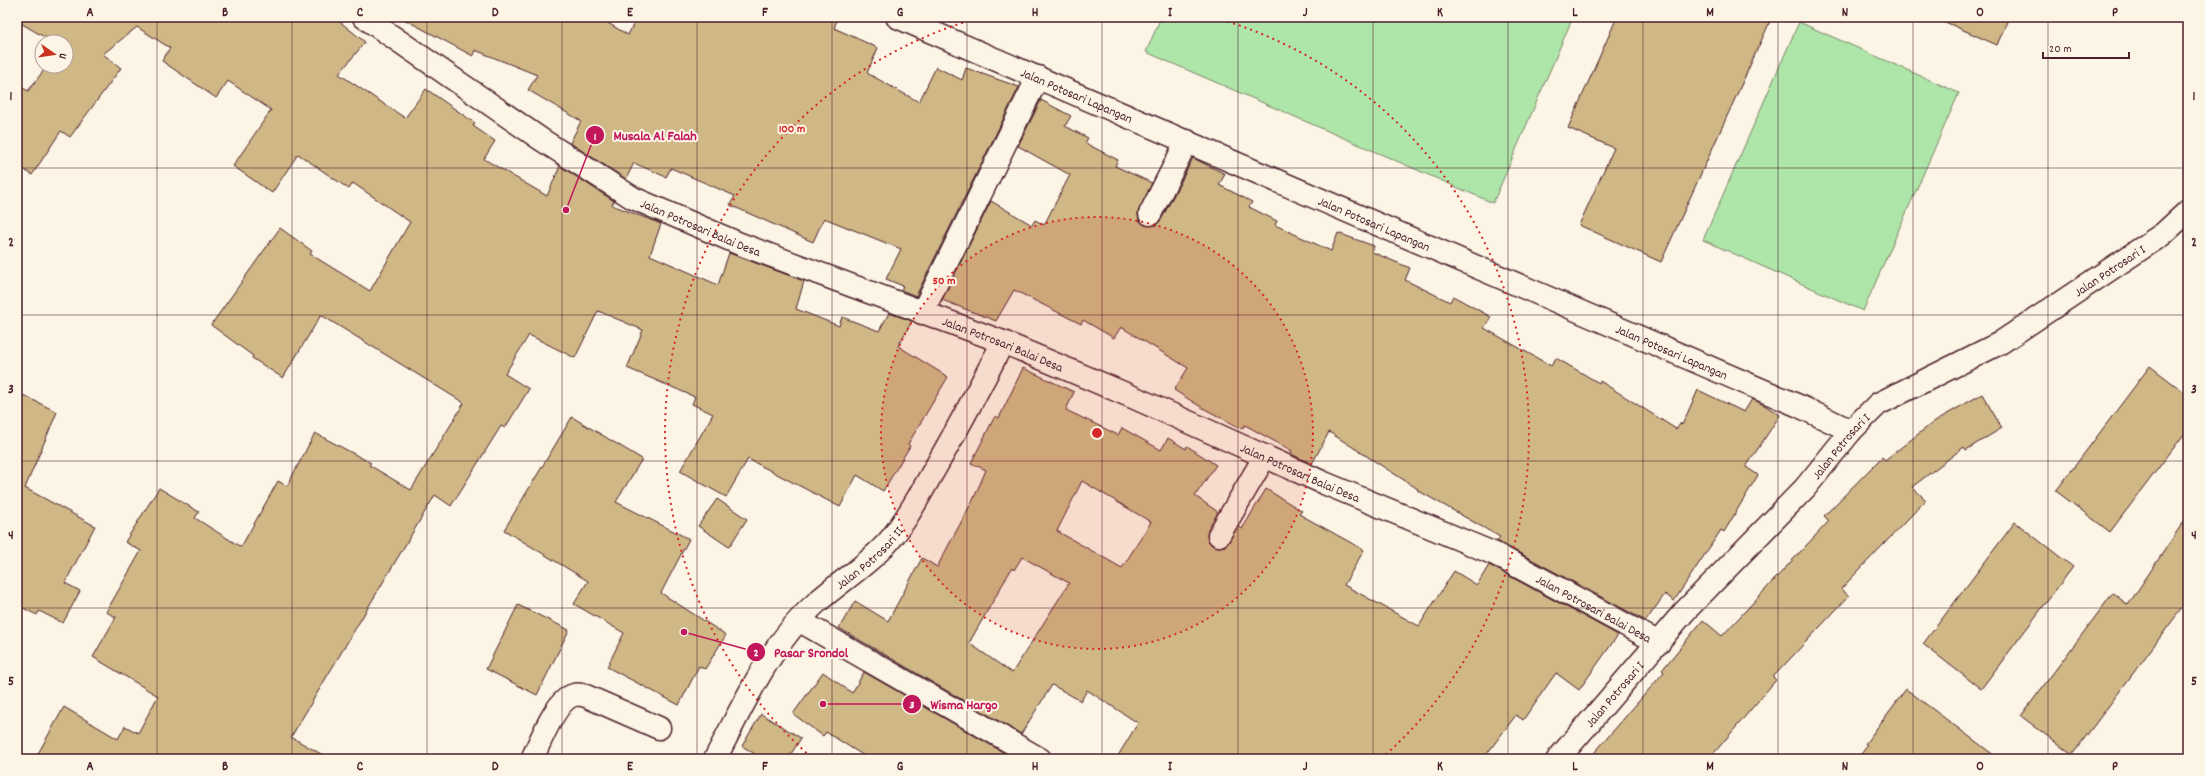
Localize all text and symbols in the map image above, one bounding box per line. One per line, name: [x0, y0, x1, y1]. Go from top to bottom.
text: A: [86, 4, 94, 23]
text: B: [222, 4, 228, 23]
text: C: [357, 4, 364, 23]
text: D: [492, 4, 499, 23]
text: E: [627, 4, 634, 23]
text: F: [762, 4, 768, 23]
text: G: [897, 4, 904, 23]
text: H: [1032, 4, 1039, 23]
text: I: [1168, 4, 1173, 23]
text: J: [1303, 4, 1308, 23]
text: K: [1437, 4, 1443, 23]
text: L: [1572, 4, 1578, 23]
text: M: [1706, 4, 1714, 23]
text: N: [1842, 4, 1848, 23]
text: O: [1976, 4, 1984, 23]
text: P: [2112, 4, 2118, 23]
north arrow: [34, 34, 74, 74]
scale bar: [2043, 34, 2129, 60]
text: 20 m: [2049, 41, 2072, 58]
text: U: [53, 51, 70, 60]
street label: Jalan Potosari Lapangan: [1017, 64, 1135, 130]
text: 1: [10, 88, 13, 107]
text: 1: [2193, 88, 2196, 107]
text: 100 m: [779, 121, 805, 138]
callout: Musala Al Falah: [585, 122, 704, 148]
text: Musala Al Falah: [613, 127, 697, 147]
text: 1: [594, 129, 597, 146]
street label: Jalan Potosari Lapangan: [1314, 193, 1433, 258]
street label: Jalan Potrosari Balai Desa: [637, 195, 764, 263]
text: 2: [8, 234, 14, 253]
text: 2: [2191, 234, 2197, 253]
street label: Jalan Potrosari I: [2071, 241, 2150, 303]
text: 50 m: [932, 273, 956, 290]
street label: Jalan Potrosari Balai Desa: [939, 313, 1066, 379]
street label: Jalan Potosari Lapangan: [1612, 321, 1730, 386]
text: 3: [8, 381, 14, 400]
text: 3: [2191, 381, 2197, 400]
street label: Jalan Potrosari I: [1808, 410, 1876, 485]
centre of rings: [1090, 426, 1104, 440]
street label: Jalan Potrosari Balai Desa: [1237, 439, 1363, 509]
street label: Jalan Potrosari II: [833, 523, 909, 595]
text: 4: [8, 527, 14, 546]
text: 4: [2191, 527, 2197, 546]
street label: Jalan Potrosari Balai Desa: [1532, 571, 1655, 650]
callout: Pasar Srondol: [746, 639, 856, 665]
text: Pasar Srondol: [774, 644, 849, 664]
text: 2: [753, 645, 759, 662]
street label: Jalan Potrosari I: [1582, 658, 1650, 733]
text: 5: [8, 673, 14, 692]
text: 5: [2191, 673, 2197, 692]
callout: Wisma Hargo: [902, 691, 1006, 717]
text: Wisma Hargo: [930, 696, 998, 716]
text: 3: [909, 697, 915, 714]
text: A: [86, 758, 94, 776]
text: B: [222, 758, 228, 776]
text: C: [357, 758, 364, 776]
text: D: [492, 758, 499, 776]
text: E: [627, 758, 634, 776]
text: F: [762, 758, 768, 776]
text: G: [897, 758, 904, 776]
text: H: [1032, 758, 1039, 776]
text: I: [1168, 758, 1173, 776]
text: J: [1303, 758, 1308, 776]
text: K: [1437, 758, 1443, 776]
text: L: [1572, 758, 1578, 776]
text: M: [1706, 758, 1714, 776]
text: N: [1842, 758, 1848, 776]
text: O: [1976, 758, 1984, 776]
text: P: [2112, 758, 2118, 776]

